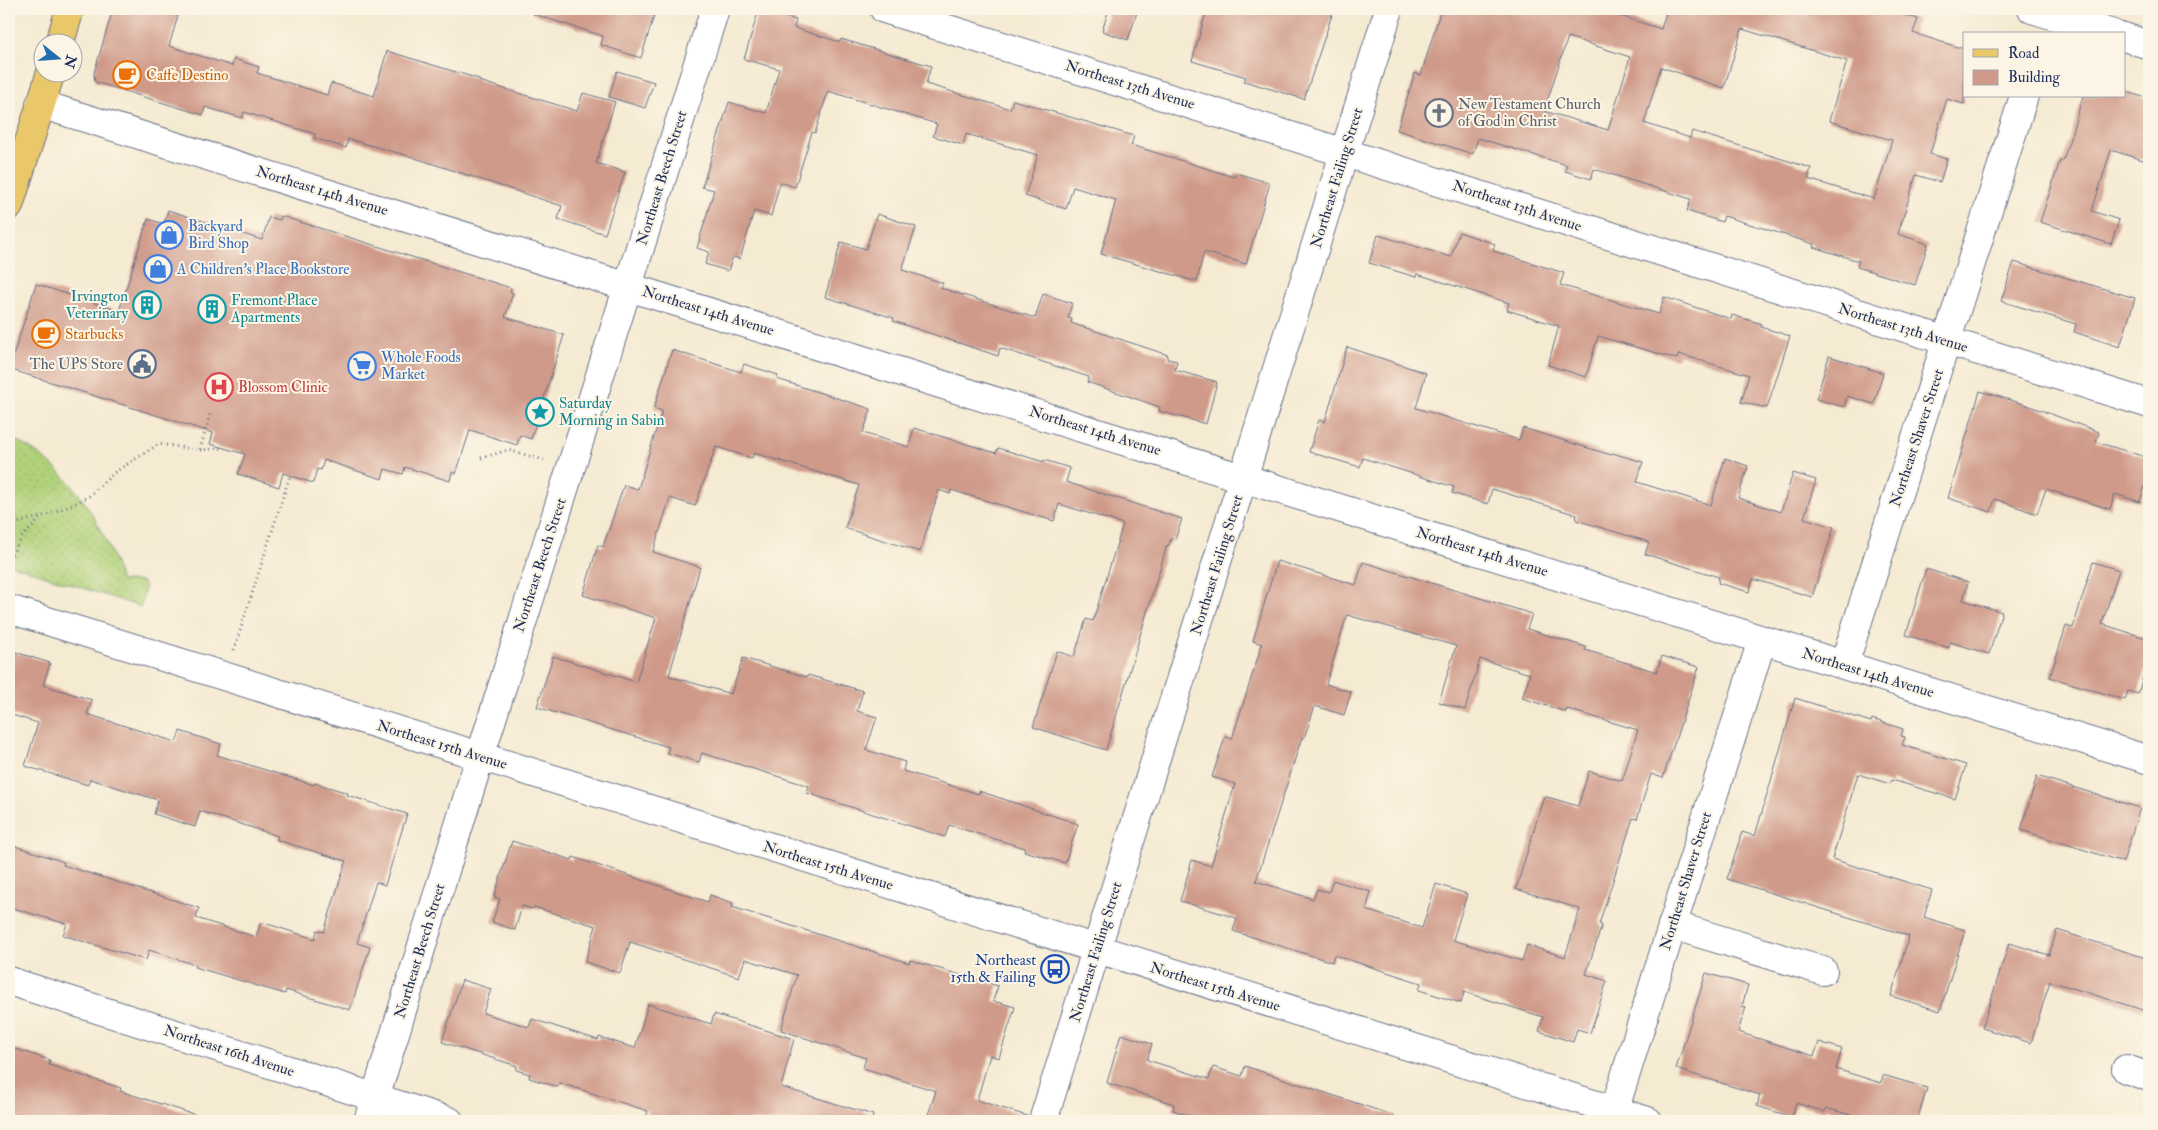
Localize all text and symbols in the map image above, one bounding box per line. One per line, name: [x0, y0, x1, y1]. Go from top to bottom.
north arrow: [32, 32, 82, 82]
legend: [1963, 32, 2126, 98]
text: Road: [2008, 44, 2040, 63]
text: N: [60, 52, 80, 71]
street label: Northeast 13th Avenue: [1063, 56, 1197, 114]
cafe icon: Caffe Destino: [112, 60, 142, 90]
place label: Caffe Destino: [146, 66, 228, 85]
text: Building: [2008, 68, 2060, 87]
place label: New Testament Church of God in Christ: [1458, 95, 1601, 131]
church icon: New Testament Church of God in Christ: [1424, 98, 1454, 128]
street label: Northeast Failing Street: [1307, 105, 1367, 250]
street label: Northeast Beech Street: [632, 108, 692, 248]
street label: Northeast 14th Avenue: [254, 162, 390, 220]
street label: Northeast 13th Avenue: [1450, 176, 1584, 236]
place label: Backyard Bird Shop: [188, 217, 249, 254]
shop icon: Backyard Bird Shop: [154, 220, 184, 250]
shop icon: A Children's Place Bookstore: [143, 254, 173, 284]
place label: A Children's Place Bookstore: [176, 260, 350, 279]
street label: Northeast 14th Avenue: [640, 282, 776, 340]
place label: Irvington Veterinary: [66, 287, 128, 323]
building icon: Irvington Veterinary: [132, 290, 162, 320]
place label: Fremont Place Apartments: [230, 291, 317, 328]
building icon: Fremont Place Apartments: [197, 294, 227, 324]
street label: Northeast 13th Avenue: [1836, 299, 1970, 357]
cafe icon: Starbucks: [31, 319, 61, 349]
place label: Starbucks: [65, 325, 123, 344]
place label: Whole Foods Market: [380, 348, 461, 384]
public building icon: The UPS Store: [127, 349, 157, 379]
supermarket icon: Whole Foods Market: [347, 351, 377, 381]
place label: The UPS Store: [30, 355, 123, 374]
street label: Northeast Shaver Street: [1886, 367, 1948, 509]
hospital icon: Blossom Clinic: [204, 372, 234, 402]
place label: Blossom Clinic: [238, 378, 328, 397]
place label: Saturday Morning in Sabin: [559, 394, 665, 430]
place icon: Saturday Morning in Sabin: [525, 397, 555, 427]
street label: Northeast 14th Avenue: [1027, 402, 1163, 460]
street label: Northeast Failing Street: [1187, 492, 1247, 637]
street label: Northeast Beech Street: [509, 495, 571, 634]
street label: Northeast 14th Avenue: [1414, 523, 1550, 581]
street label: Northeast 14th Avenue: [1800, 644, 1936, 702]
street label: Northeast 15th Avenue: [374, 716, 510, 774]
street label: Northeast Shaver Street: [1656, 809, 1716, 953]
street label: Northeast 15th Avenue: [760, 837, 896, 895]
street label: Northeast Failing Street: [1066, 879, 1126, 1024]
street label: Northeast Beech Street: [390, 881, 450, 1021]
place label: Northeast 15th & Failing: [950, 951, 1037, 987]
bus stop icon: Northeast 15th & Failing: [1040, 954, 1070, 984]
street label: Northeast 15th Avenue: [1147, 958, 1283, 1016]
street label: Northeast 16th Avenue: [161, 1021, 297, 1081]

